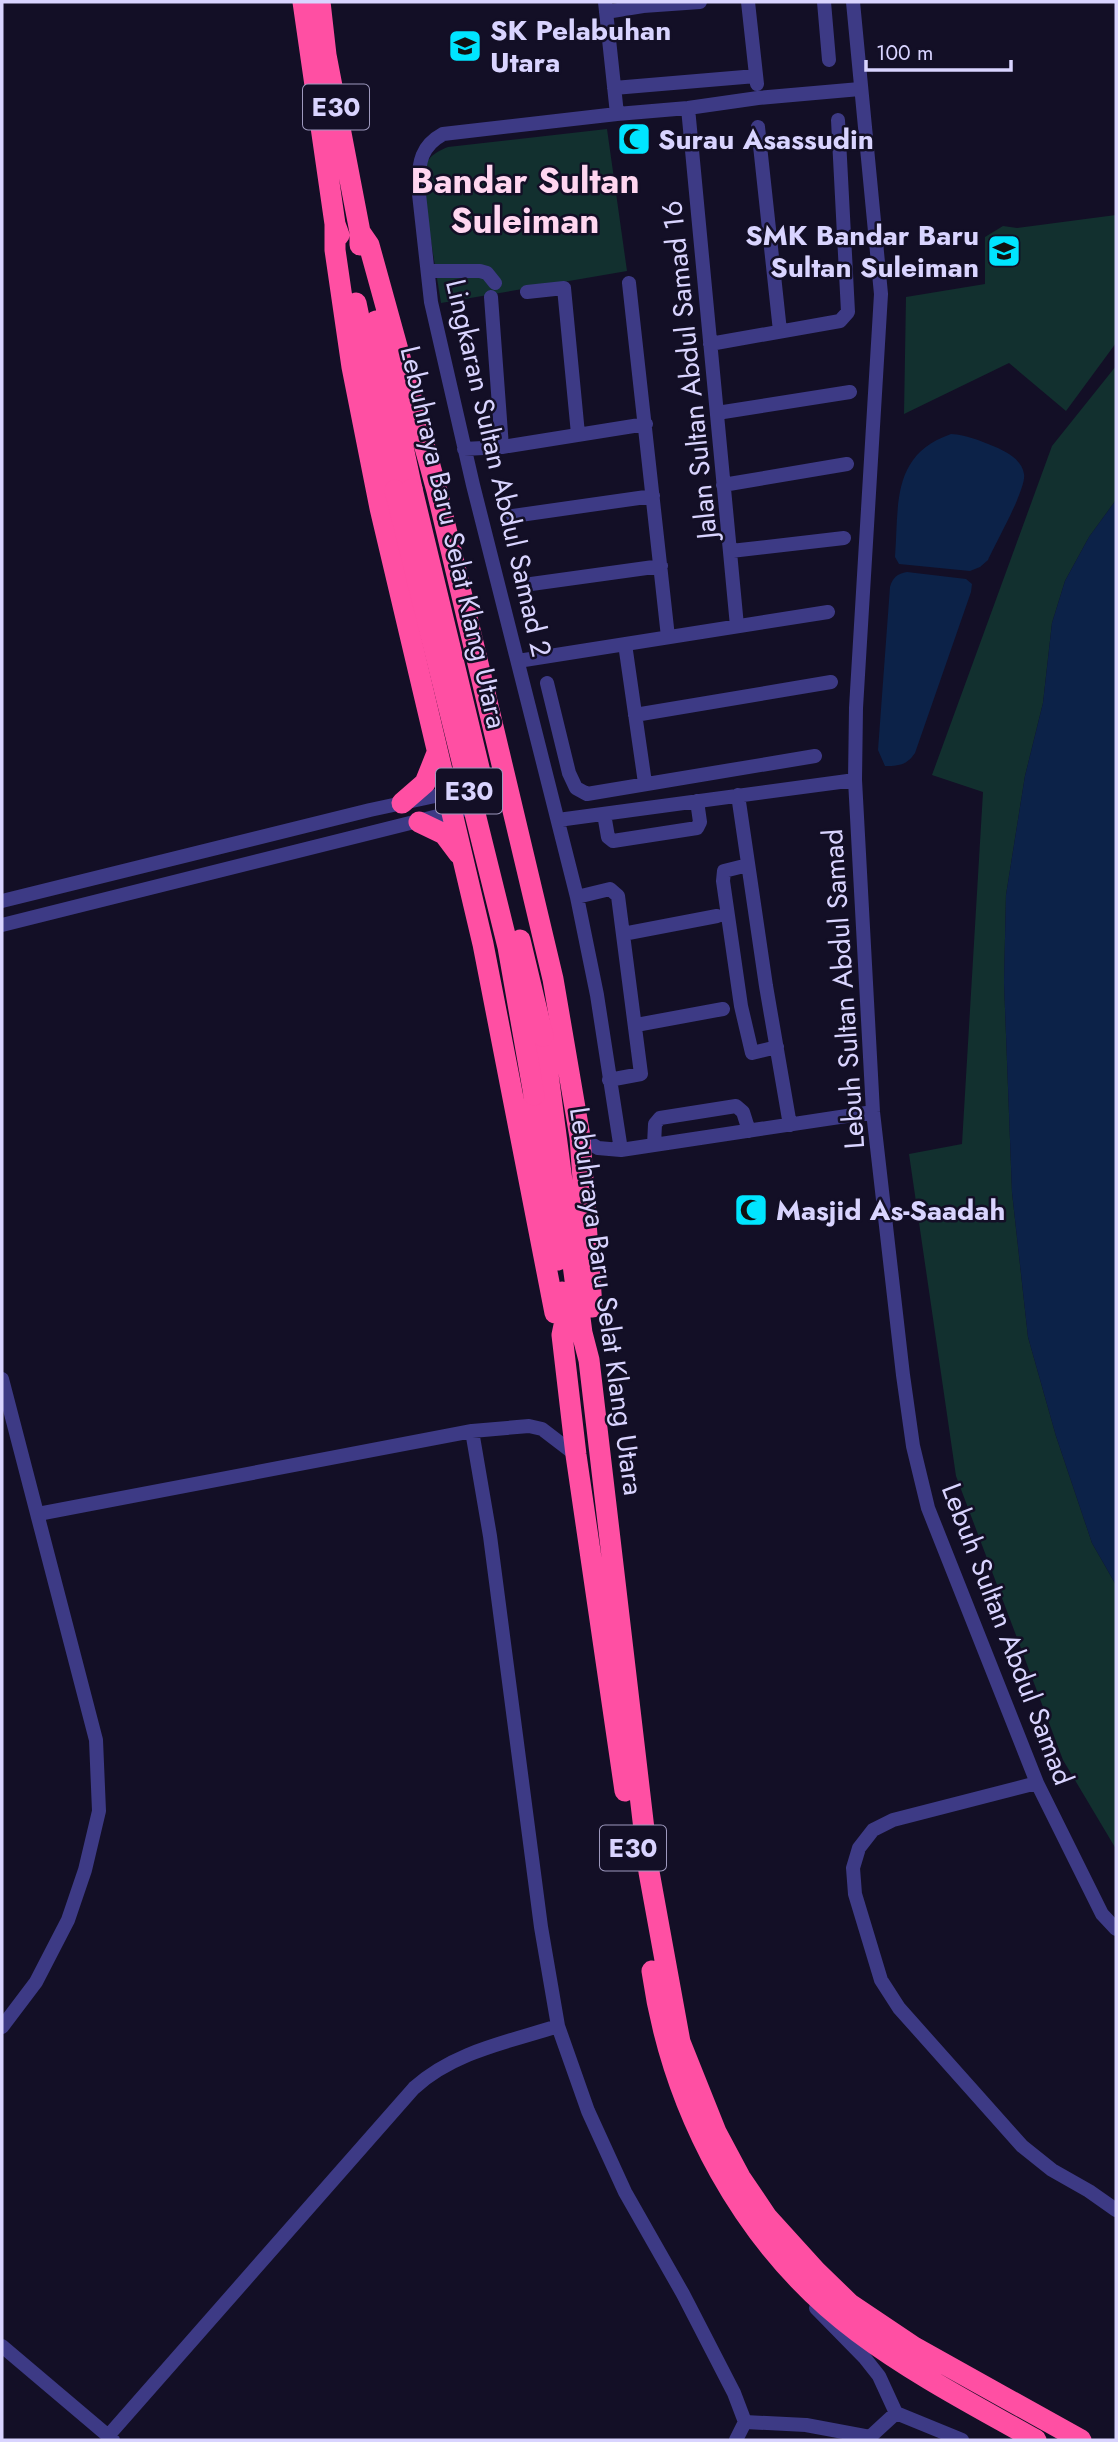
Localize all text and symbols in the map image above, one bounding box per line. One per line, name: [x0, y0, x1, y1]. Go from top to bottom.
place label: SK Pelabuhan Utara: [490, 10, 671, 83]
school or university icon: SK Pelabuhan Utara: [446, 27, 484, 65]
scale bar: [866, 28, 1011, 72]
text: 100 m: [876, 38, 933, 68]
road number: E30: [303, 85, 369, 130]
place label: Surau Asassudin: [658, 119, 874, 160]
mosque icon: Surau Asassudin: [615, 120, 653, 158]
district label: Bandar Sultan Suleiman: [410, 156, 640, 246]
street label: Jalan Sultan Abdul Samad 16: [651, 199, 728, 545]
place label: SMK Bandar Baru Sultan Suleiman: [745, 215, 979, 288]
school or university icon: SMK Bandar Baru Sultan Suleiman: [985, 232, 1023, 270]
street label: Lingkaran Sultan Abdul Samad 2: [435, 275, 562, 661]
street label: Lebuhraya Baru Selat Klang Utara: [389, 342, 518, 733]
road number: E30: [436, 768, 502, 814]
street label: Lebuh Sultan Abdul Samad: [812, 828, 875, 1150]
street label: Lebuhraya Baru Selat Klang Utara: [559, 1104, 654, 1498]
place label: Masjid As-Saadah: [776, 1190, 1005, 1231]
mosque icon: Masjid As-Saadah: [732, 1191, 770, 1229]
street label: Lebuh Sultan Abdul Samad: [931, 1477, 1084, 1791]
road number: E30: [600, 1826, 666, 1870]

